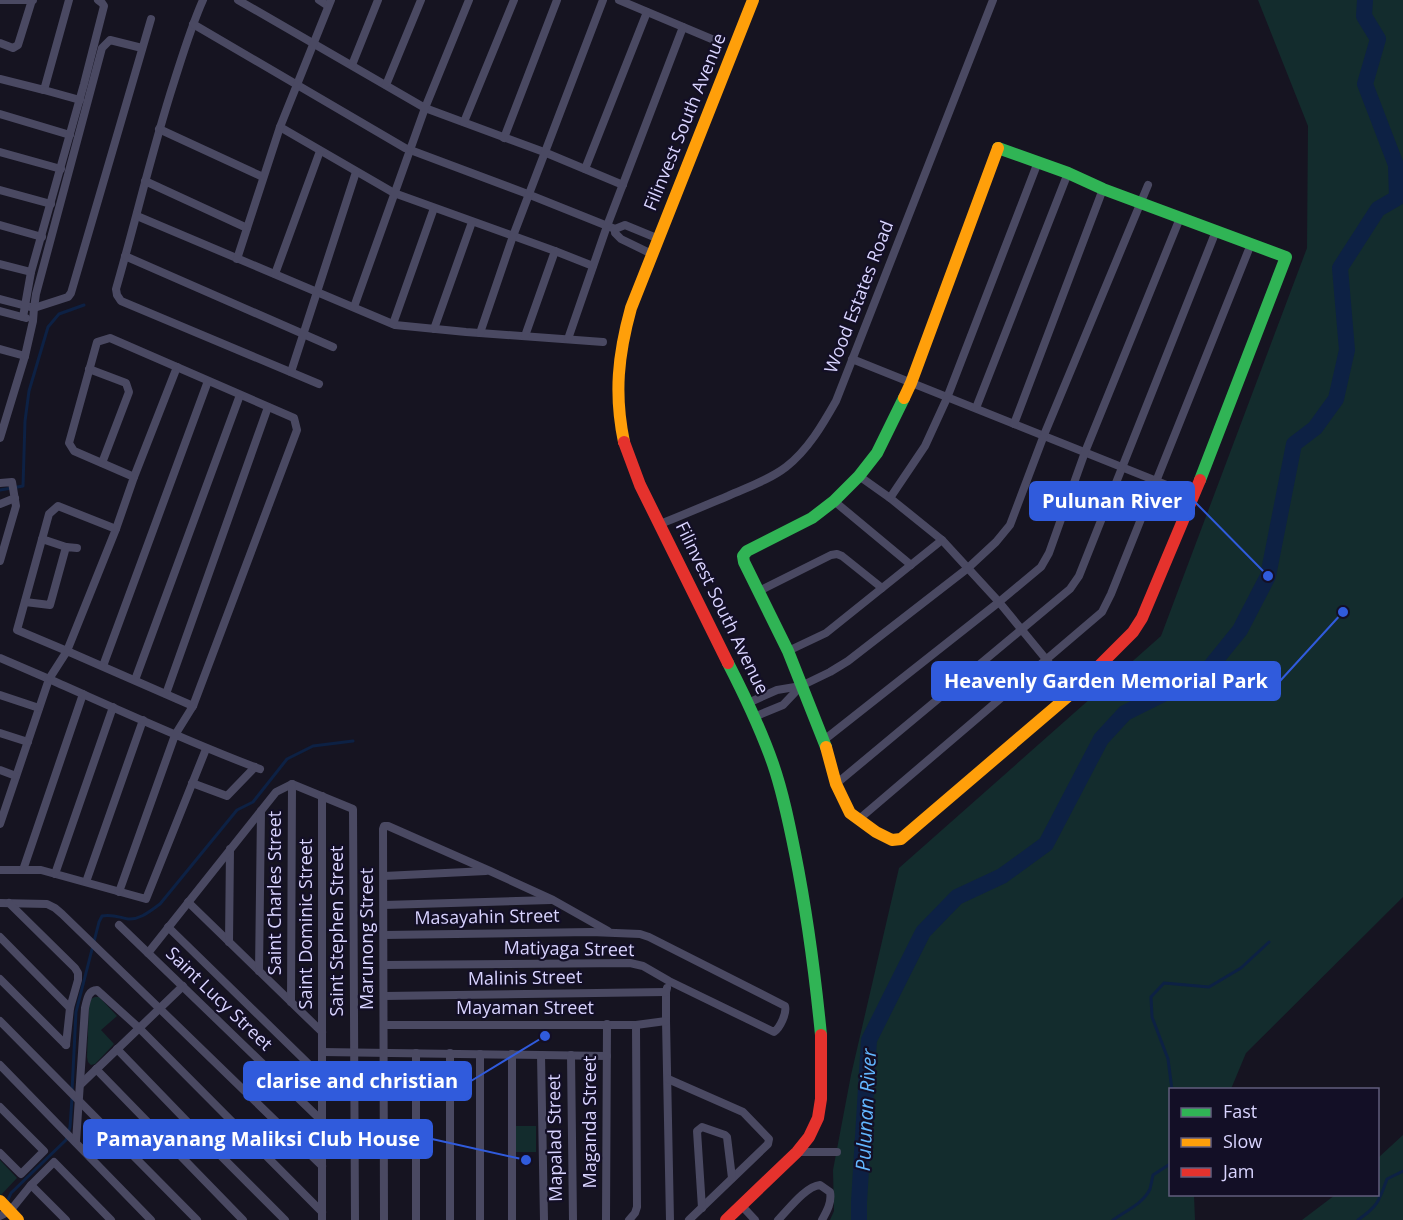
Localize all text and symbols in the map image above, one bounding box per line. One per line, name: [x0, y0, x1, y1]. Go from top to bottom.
street label: Filinvest South Avenue: [637, 29, 731, 214]
street label: Wood Estates Road: [818, 217, 898, 376]
callout: Pulunan River: [1030, 482, 1194, 520]
text: Pulunan River: [1042, 487, 1182, 514]
street label: Filinvest South Avenue: [671, 517, 775, 698]
callout: Heavenly Garden Memorial Park: [932, 662, 1280, 700]
text: Heavenly Garden Memorial Park: [944, 667, 1269, 694]
street label: Saint Charles Street: [262, 811, 286, 975]
street label: Saint Dominic Street: [293, 839, 317, 1009]
street label: Saint Stephen Street: [324, 845, 348, 1017]
street label: Marunong Street: [354, 868, 378, 1010]
street label: Masayahin Street: [414, 903, 560, 929]
street label: Matiyaga Street: [503, 935, 635, 961]
street label: Saint Lucy Street: [161, 941, 278, 1055]
street label: Malinis Street: [468, 964, 582, 990]
street label: Mayaman Street: [456, 995, 594, 1019]
water label: Pulunan River: [849, 1047, 882, 1172]
street label: Maganda Street: [577, 1056, 601, 1188]
callout: clarise and christian: [244, 1062, 471, 1100]
text: clarise and christian: [256, 1067, 458, 1094]
street label: Mapalad Street: [541, 1074, 567, 1202]
legend: [1169, 1088, 1379, 1196]
text: Fast: [1223, 1099, 1257, 1123]
callout: Pamayanang Maliksi Club House: [84, 1120, 432, 1158]
text: Pamayanang Maliksi Club House: [96, 1125, 420, 1152]
text: Slow: [1223, 1129, 1262, 1153]
text: Jam: [1221, 1159, 1255, 1183]

